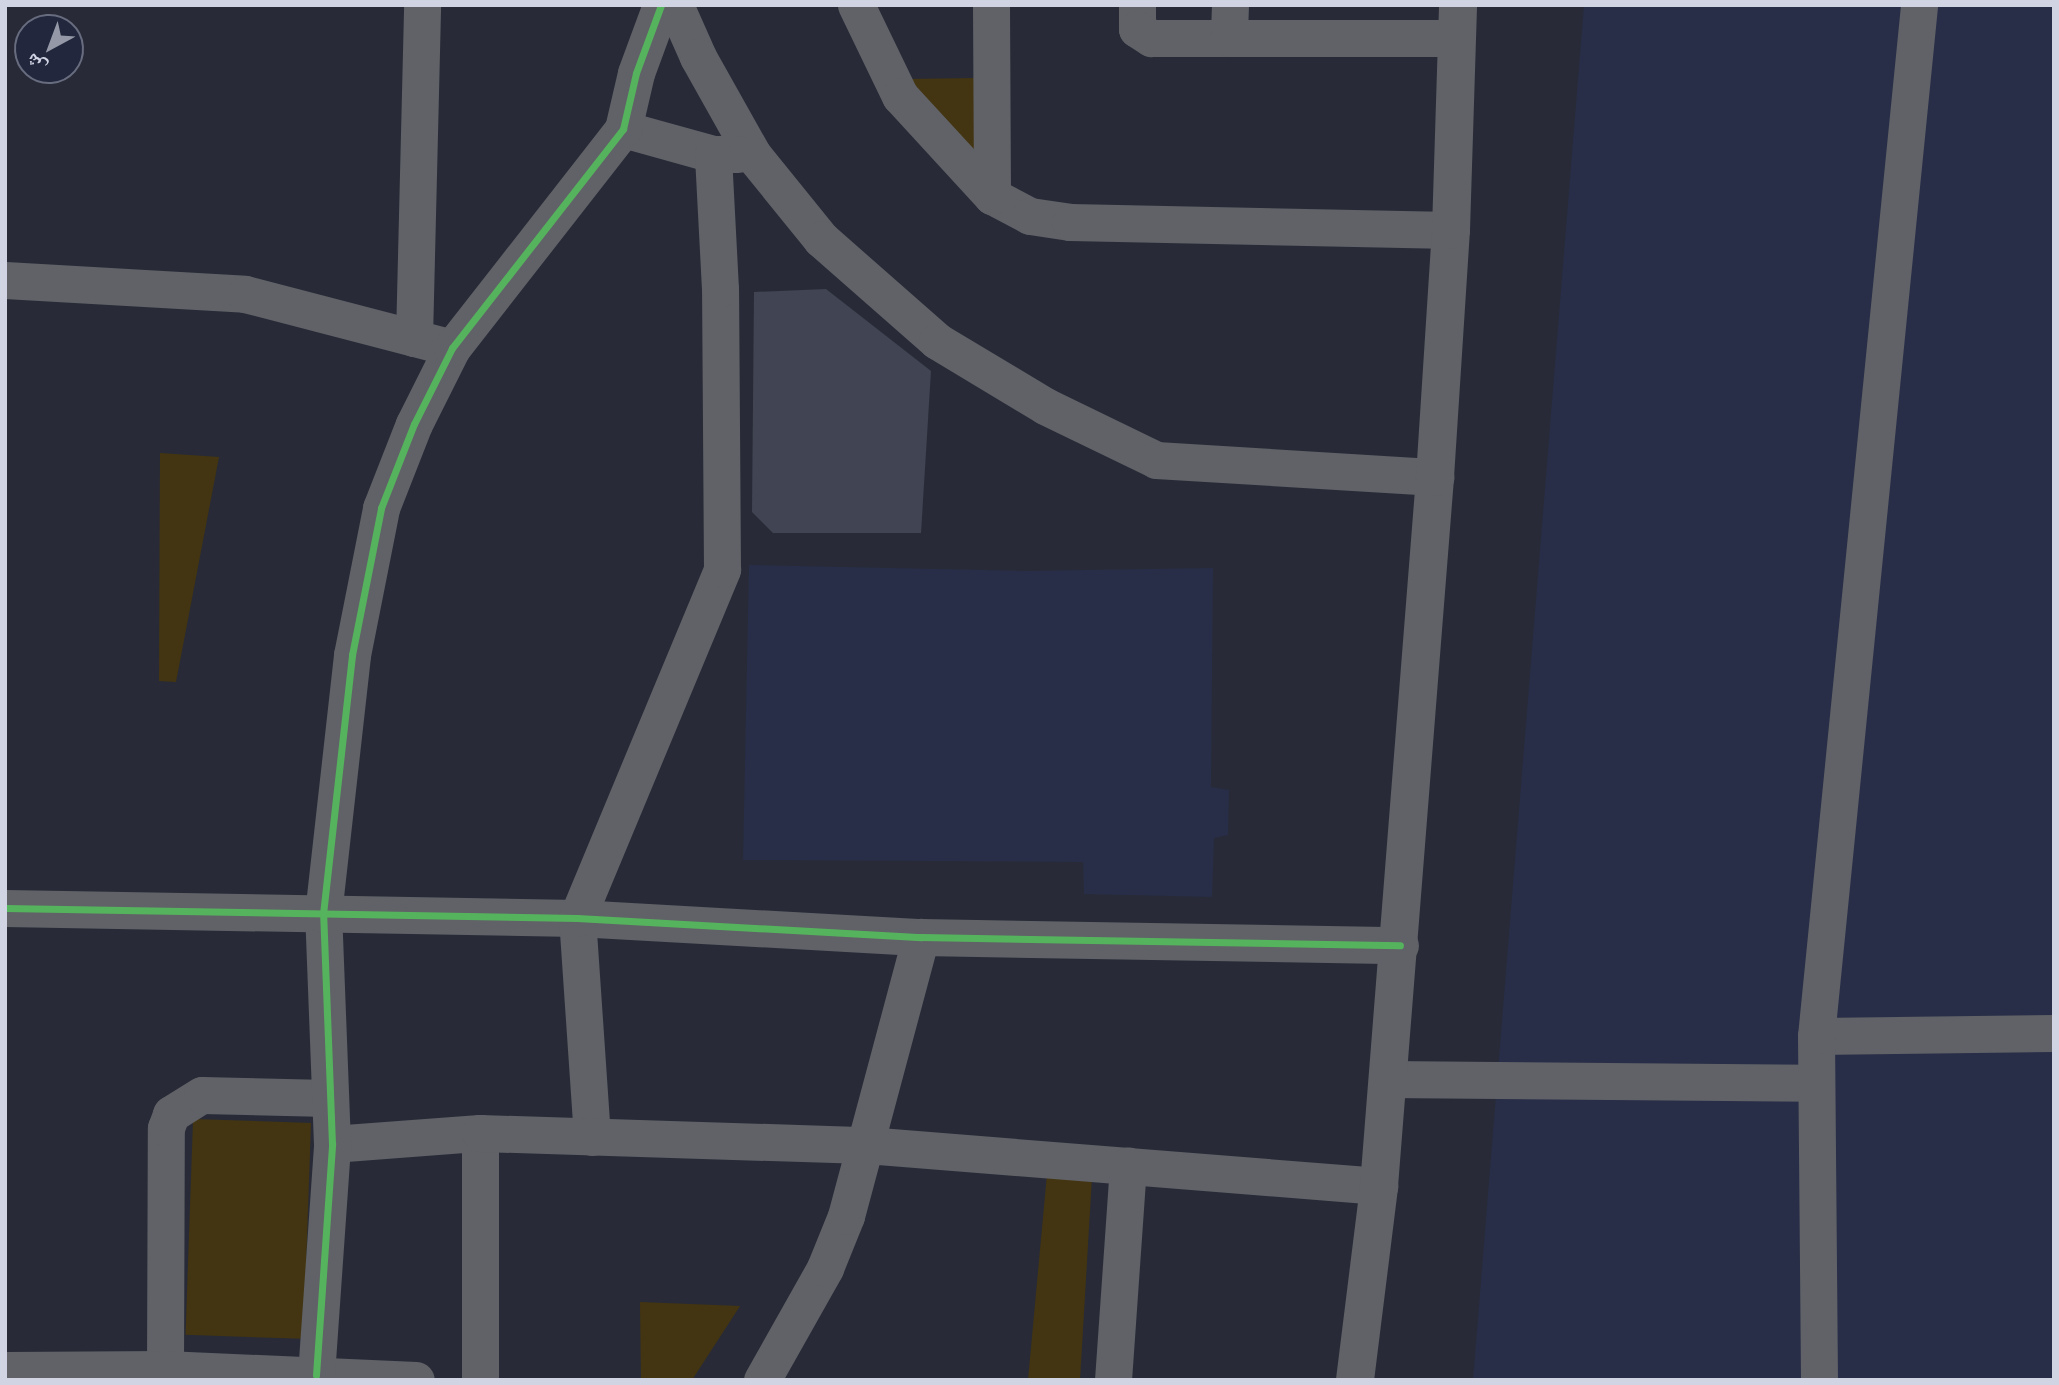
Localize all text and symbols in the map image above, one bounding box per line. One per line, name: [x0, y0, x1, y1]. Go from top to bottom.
north arrow: [14, 14, 84, 84]
text: ش: [21, 48, 51, 79]

